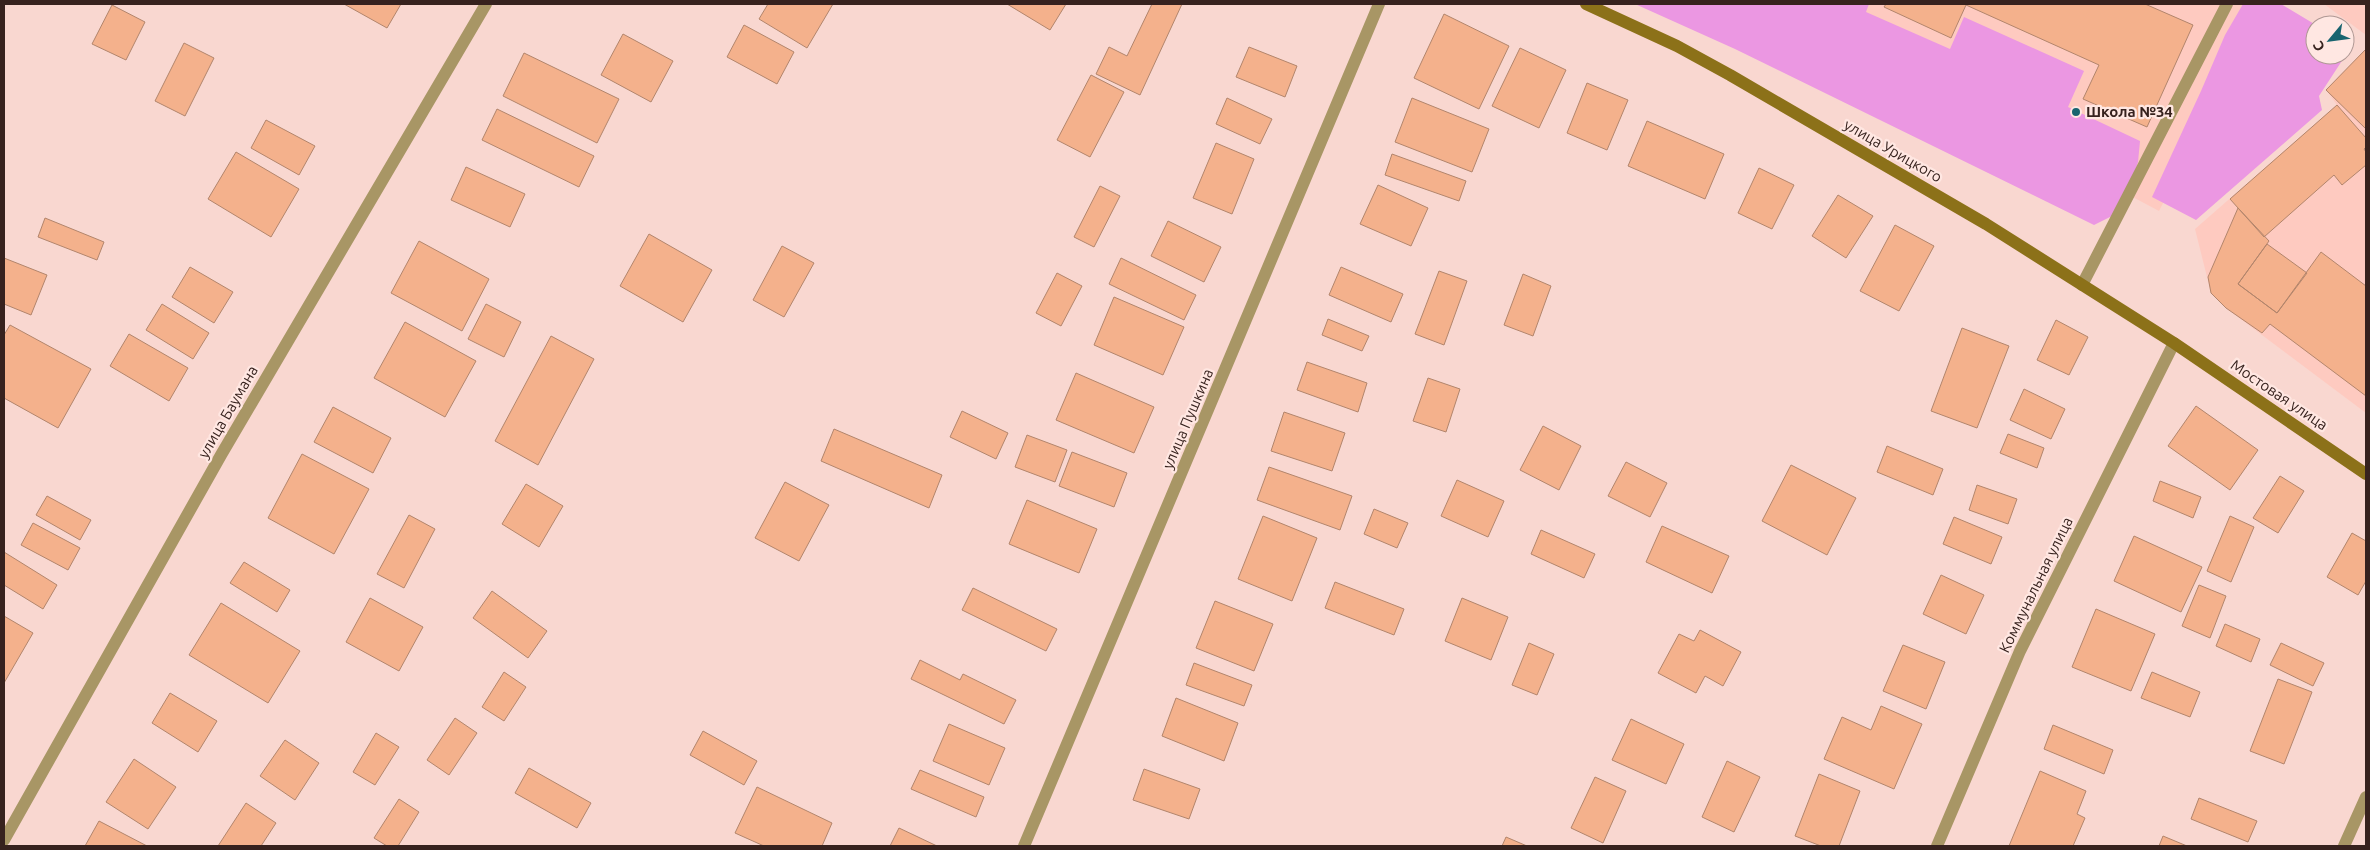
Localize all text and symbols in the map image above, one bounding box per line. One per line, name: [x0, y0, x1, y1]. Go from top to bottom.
north arrow: [2305, 15, 2355, 65]
text: С: [2309, 38, 2328, 54]
place label: Школа №34: [2086, 103, 2173, 120]
marker: Школа №34: [2070, 106, 2082, 118]
street label: улица Урицкого: [1841, 116, 1945, 185]
street label: Мостовая улица: [2228, 356, 2331, 433]
street label: улица Баумана: [194, 363, 261, 461]
street label: улица Пушкина: [1159, 366, 1216, 472]
street label: Коммунальная улица: [1995, 514, 2076, 655]

